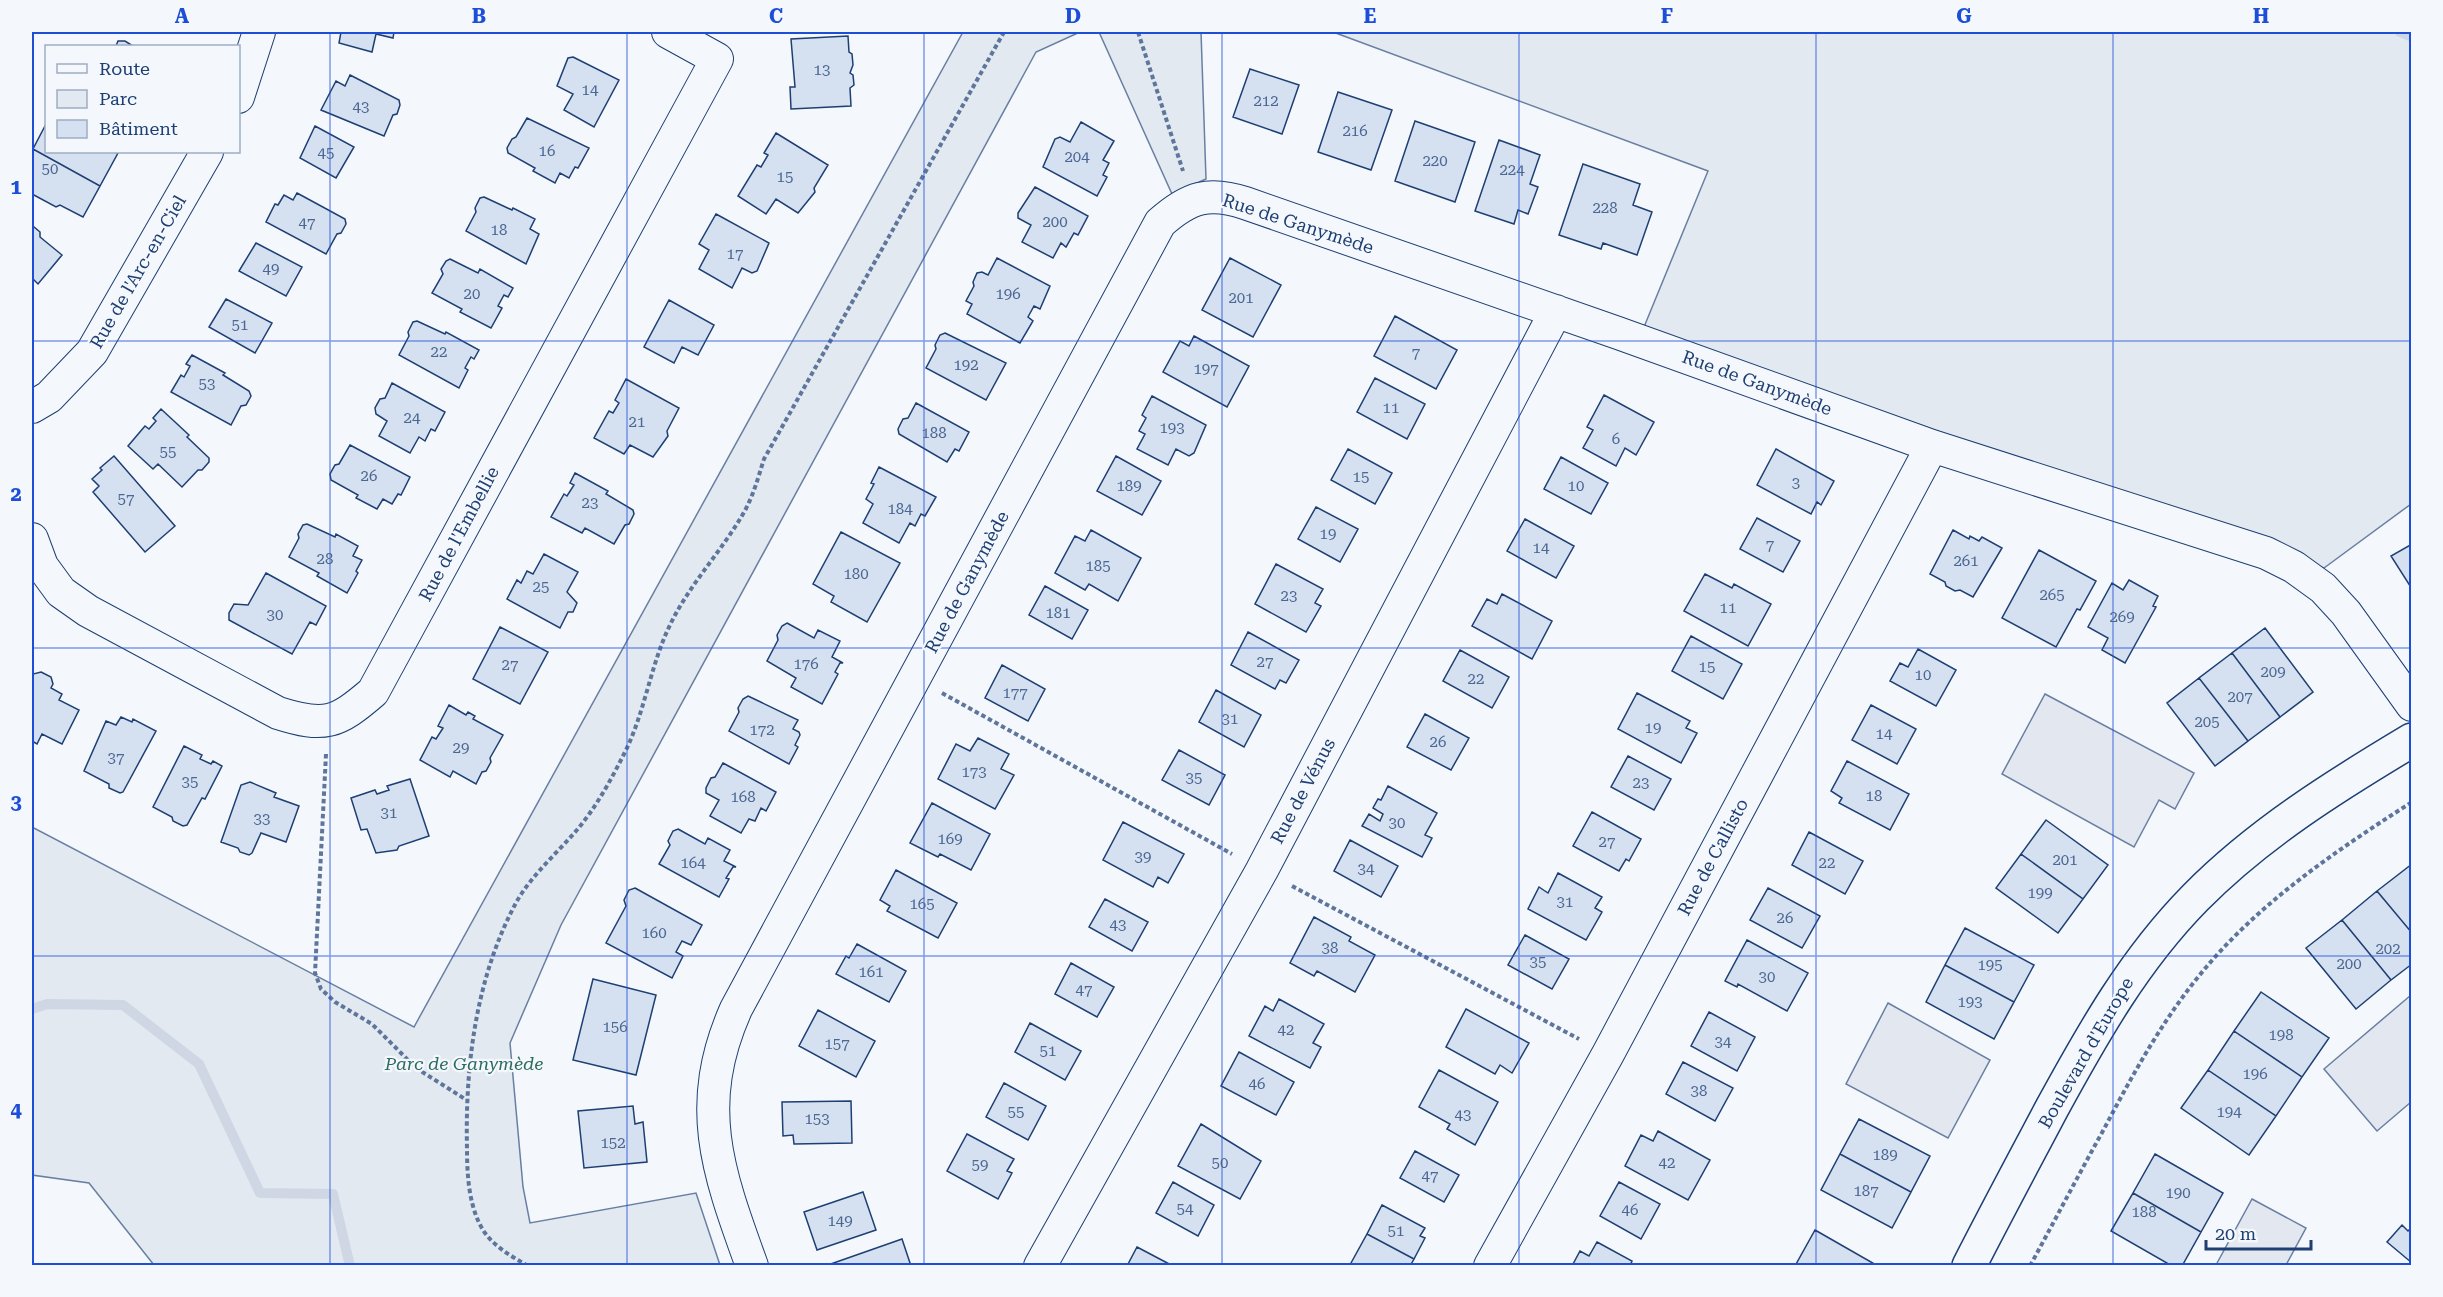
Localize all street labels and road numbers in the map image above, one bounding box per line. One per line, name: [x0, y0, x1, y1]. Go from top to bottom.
street label: Rue de Ganymède: [1220, 189, 1376, 258]
street label: Rue de l'Arc-en-Ciel: [85, 191, 190, 352]
street label: Rue de Ganymède: [1679, 346, 1835, 419]
street label: Rue de l'Embellie: [414, 463, 503, 605]
street label: Rue de Ganymède: [920, 507, 1013, 656]
street label: Rue de Vénus: [1266, 734, 1339, 847]
street label: Rue de Callisto: [1673, 795, 1752, 919]
street label: Boulevard d'Europe: [2034, 973, 2137, 1132]

